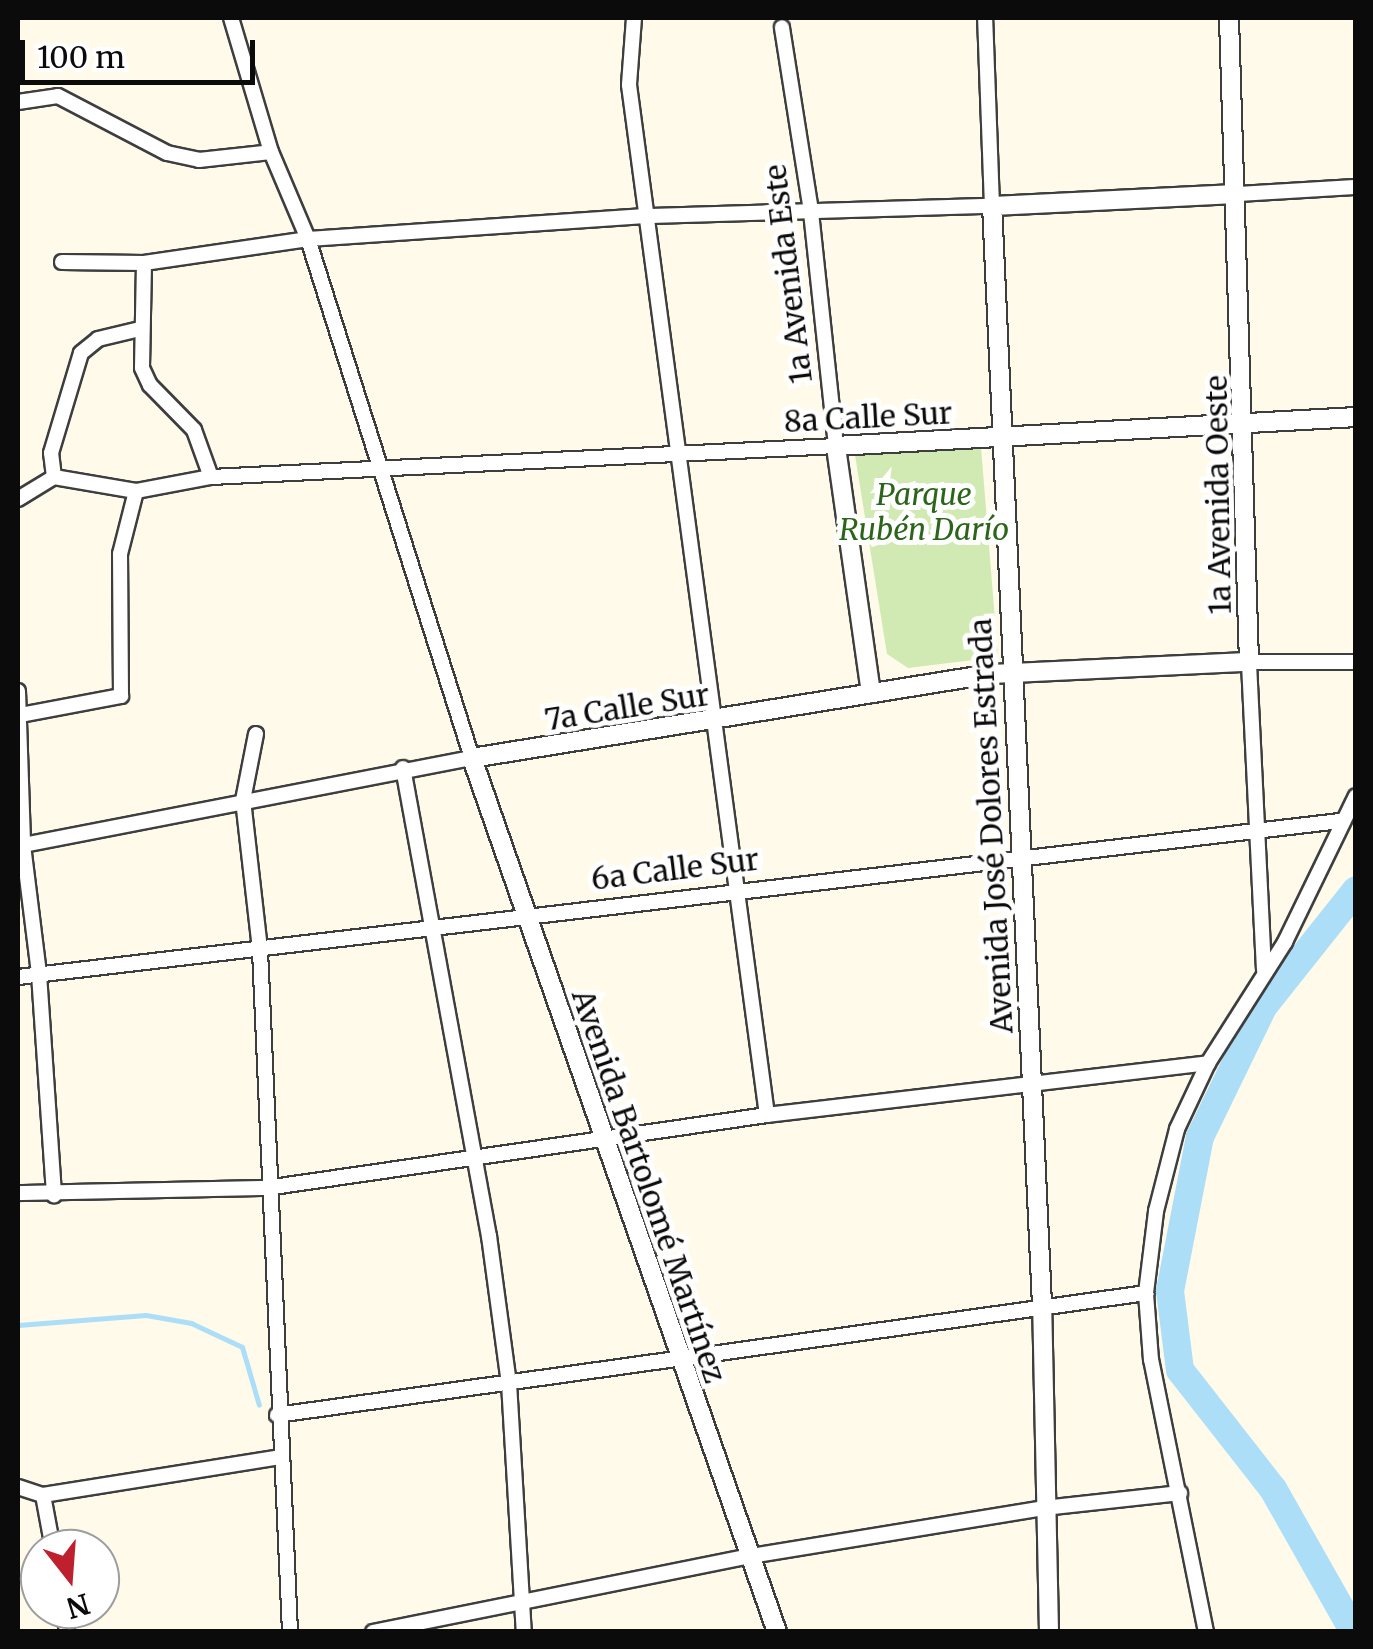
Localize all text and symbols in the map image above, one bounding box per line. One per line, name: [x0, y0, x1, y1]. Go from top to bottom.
scale bar: [25, 20, 260, 82]
text: 100 m: [37, 38, 125, 76]
street label: 1a Avenida Este: [757, 162, 819, 386]
street label: 1a Avenida Oeste: [1198, 375, 1238, 615]
street label: 8a Calle Sur: [783, 395, 953, 439]
park label: Parque Rubén Darío: [839, 476, 1009, 546]
street label: Avenida José Dolores Estrada: [962, 618, 1020, 1034]
street label: 7a Calle Sur: [542, 676, 712, 738]
street label: 6a Calle Sur: [589, 841, 761, 897]
street label: Avenida Bartolomé Martínez: [565, 985, 733, 1387]
north arrow: [20, 1529, 120, 1629]
text: N: [62, 1585, 94, 1626]

